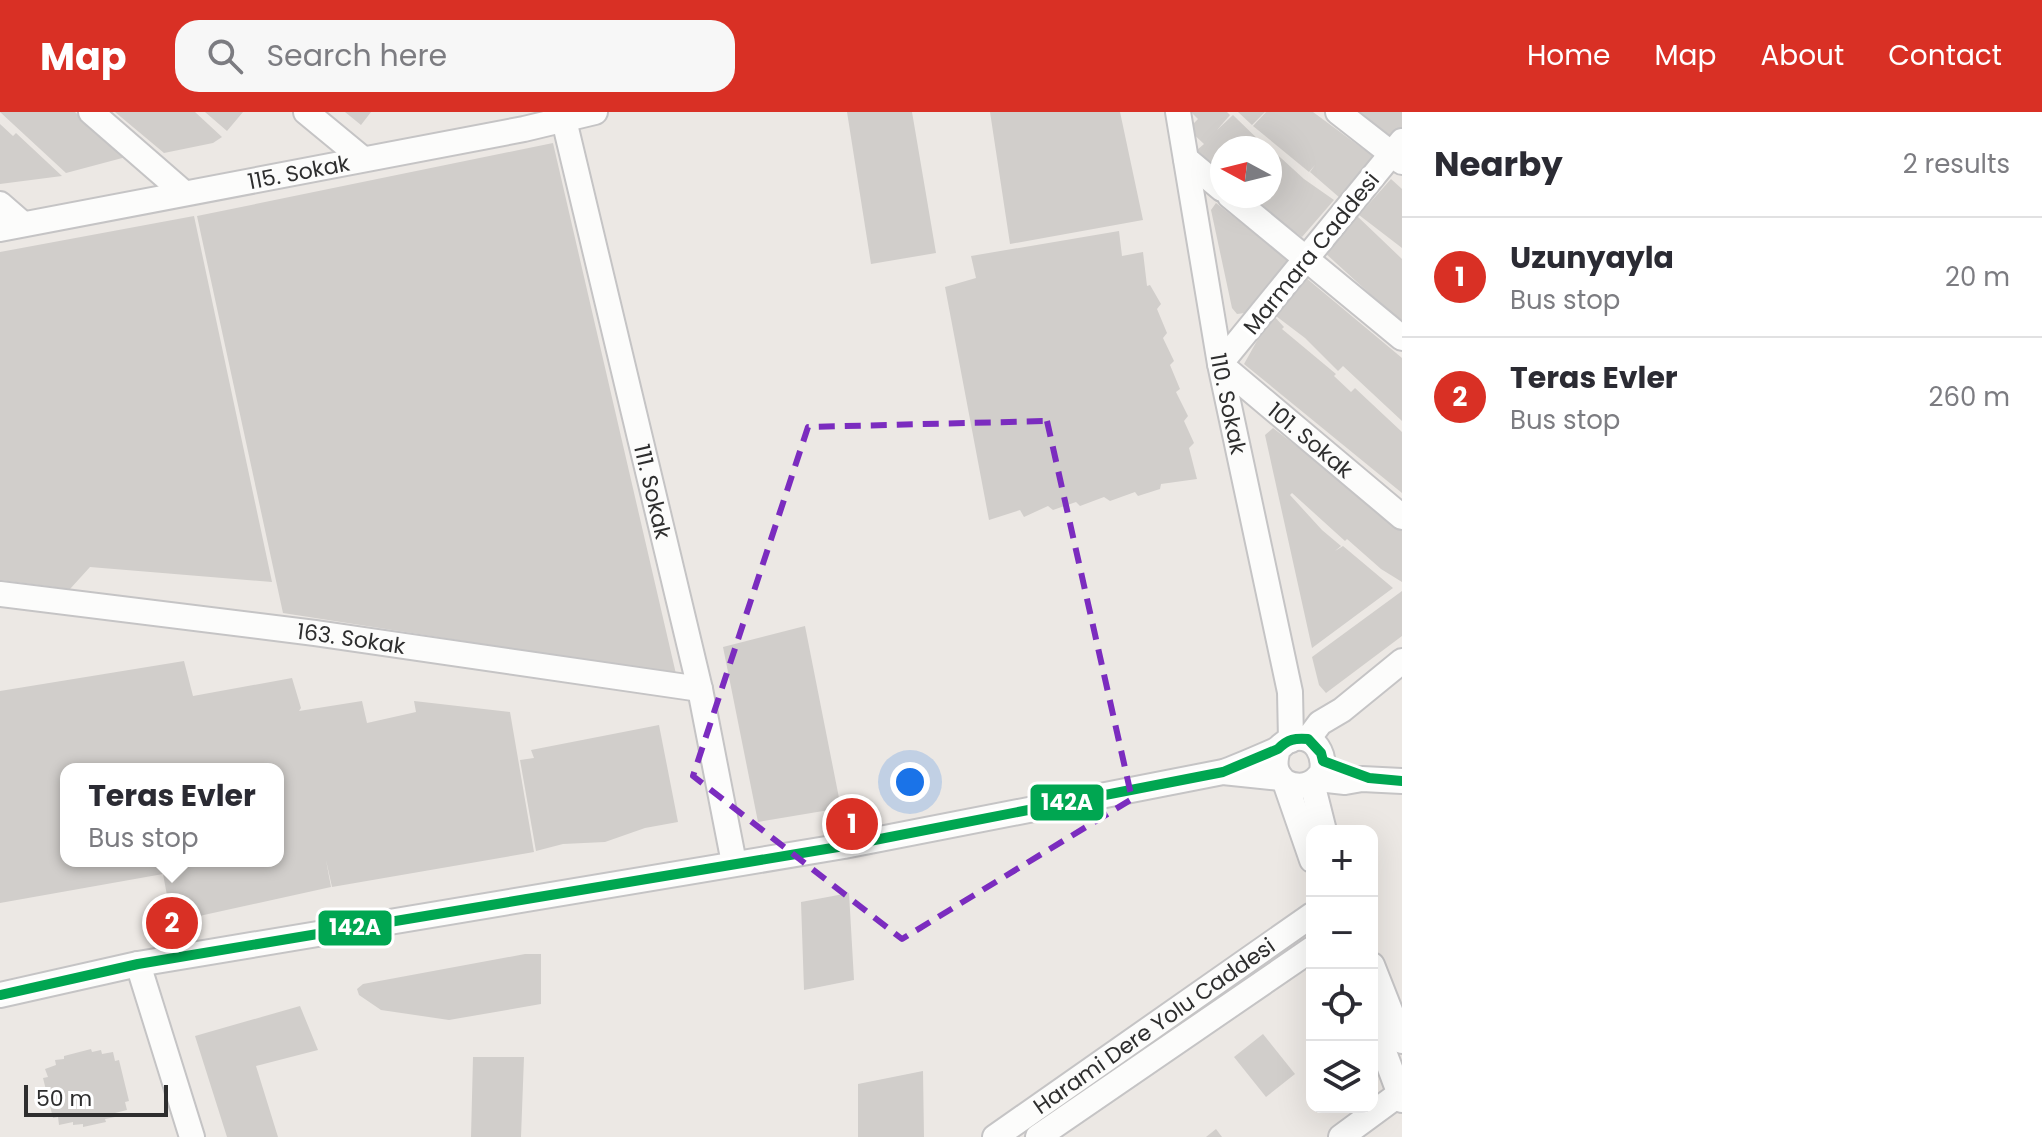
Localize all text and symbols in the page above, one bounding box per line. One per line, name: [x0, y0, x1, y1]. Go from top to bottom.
search box: [175, 20, 735, 92]
text: Map: [40, 30, 127, 83]
icon: search: [203, 34, 247, 78]
text: Search here: [267, 34, 447, 77]
text: Home: [1527, 36, 1610, 75]
text: Map: [1654, 36, 1716, 75]
text: About: [1760, 36, 1844, 75]
text: Contact: [1888, 36, 2002, 75]
north arrow: [1210, 136, 1282, 208]
text: Nearby: [1434, 140, 1563, 188]
text: 2 results: [1903, 146, 2010, 182]
street label: 115. Sokak: [245, 148, 353, 197]
street label: Marmara Caddesi: [1236, 166, 1387, 341]
text: Uzunyayla: [1510, 236, 1674, 279]
text: 1: [1455, 259, 1465, 295]
text: 20 m: [1945, 259, 2010, 295]
text: Bus stop: [1510, 282, 1620, 318]
street label: 110. Sokak: [1202, 351, 1254, 458]
text: Teras Evler: [1510, 356, 1678, 399]
text: 2: [1453, 379, 1467, 415]
text: 260 m: [1928, 379, 2010, 415]
street label: 101. Sokak: [1261, 395, 1360, 486]
text: Bus stop: [1510, 402, 1620, 438]
street label: 111. Sokak: [626, 441, 679, 543]
street label: 163. Sokak: [295, 616, 408, 662]
your location: [890, 762, 930, 802]
popup: [60, 763, 284, 867]
text: Teras Evler: [88, 774, 256, 817]
line badge: 142A: [1029, 783, 1105, 822]
text: 142A: [1041, 787, 1093, 818]
pin: 1: [826, 794, 878, 854]
text: Bus stop: [88, 820, 199, 856]
map controls: [1306, 825, 1378, 1113]
button: +: [1306, 825, 1378, 897]
pin: 2: [146, 893, 198, 953]
button: −: [1306, 897, 1378, 969]
line badge: 142A: [317, 909, 393, 947]
text: 142A: [329, 912, 381, 943]
street label: Harami Dere Yolu Caddesi: [1027, 931, 1281, 1122]
button: locate: [1306, 969, 1378, 1041]
button: layers: [1306, 1041, 1378, 1113]
scale bar: [24, 1081, 168, 1117]
text: 50 m: [36, 1083, 92, 1114]

